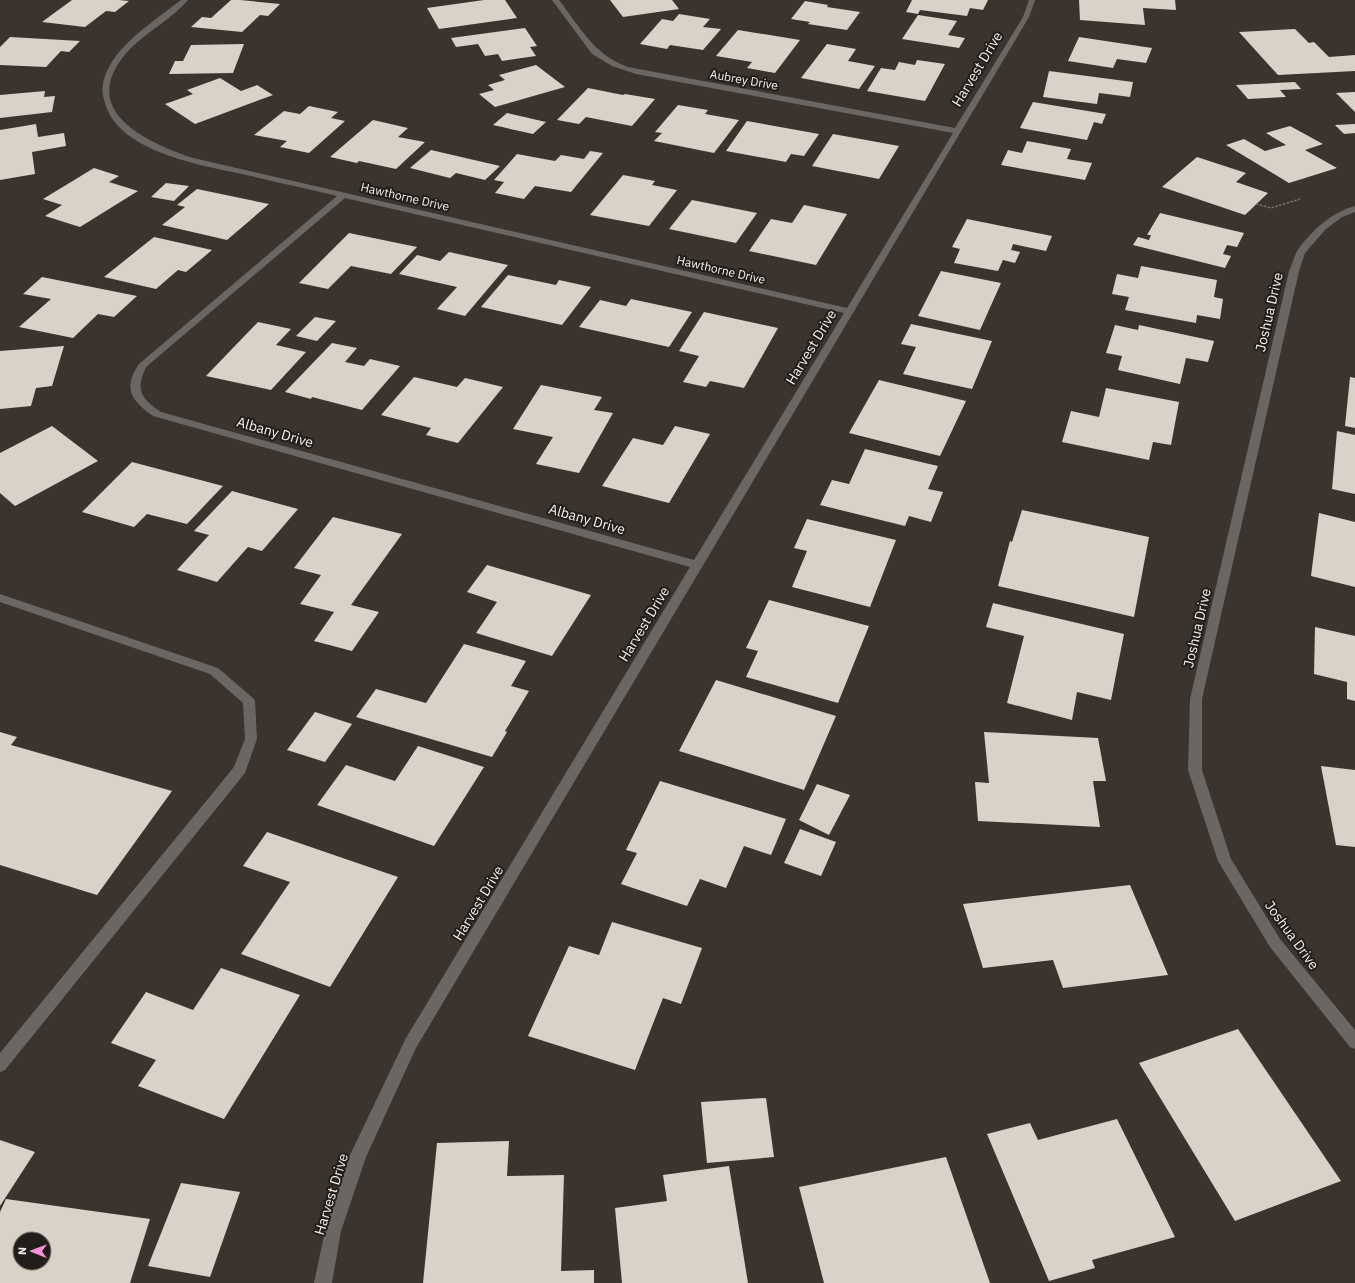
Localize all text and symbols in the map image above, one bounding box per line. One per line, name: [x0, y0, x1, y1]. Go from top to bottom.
street label: Harvest Drive: [948, 28, 1007, 110]
street label: Aubrey Drive: [709, 66, 780, 93]
street label: Hawthorne Drive: [359, 179, 451, 214]
street label: Hawthorne Drive: [675, 252, 767, 287]
street label: Joshua Drive: [1251, 270, 1287, 353]
street label: Harvest Drive: [782, 306, 841, 388]
street label: Albany Drive: [235, 412, 316, 452]
street label: Albany Drive: [547, 499, 628, 539]
street label: Harvest Drive: [615, 583, 674, 665]
street label: Joshua Drive: [1179, 586, 1215, 669]
street label: Harvest Drive: [449, 862, 508, 944]
street label: Joshua Drive: [1261, 897, 1323, 973]
street label: Harvest Drive: [310, 1151, 352, 1237]
north arrow: [12, 1231, 52, 1271]
text: N: [15, 1247, 29, 1255]

